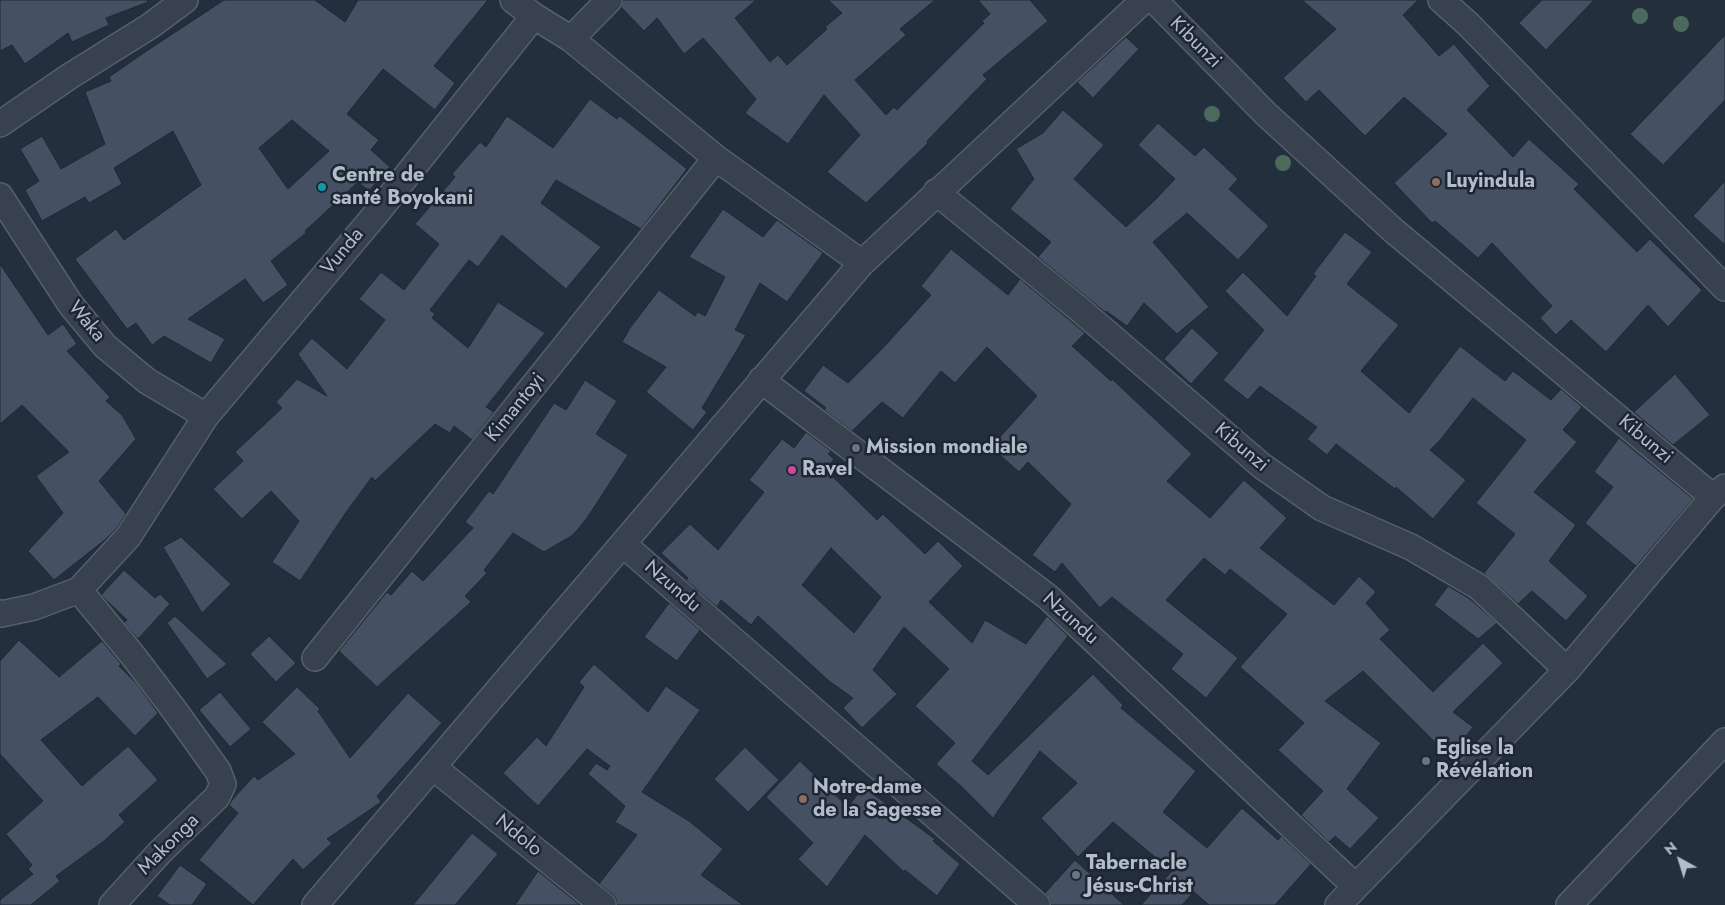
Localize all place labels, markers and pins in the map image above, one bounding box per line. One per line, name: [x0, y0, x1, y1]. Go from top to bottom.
place label: Centre de santé Boyokani: [332, 164, 473, 211]
place label: Luyindula: [1446, 170, 1535, 194]
marker: Luyindula: [1430, 176, 1442, 188]
marker: Centre de santé Boyokani: [316, 181, 328, 193]
place label: Mission mondiale: [866, 436, 1028, 460]
marker: Mission mondiale: [850, 442, 862, 454]
place label: Ravel: [802, 458, 853, 482]
marker: Ravel: [786, 464, 798, 476]
place label: Eglise la Révélation: [1436, 737, 1533, 784]
marker: Eglise la Révélation: [1420, 755, 1432, 767]
place label: Notre-dame de la Sagesse: [813, 776, 942, 823]
marker: Notre-dame de la Sagesse: [797, 793, 809, 805]
place label: Tabernacle Jésus-Christ: [1086, 852, 1193, 899]
marker: Tabernacle Jésus-Christ: [1070, 869, 1082, 881]

